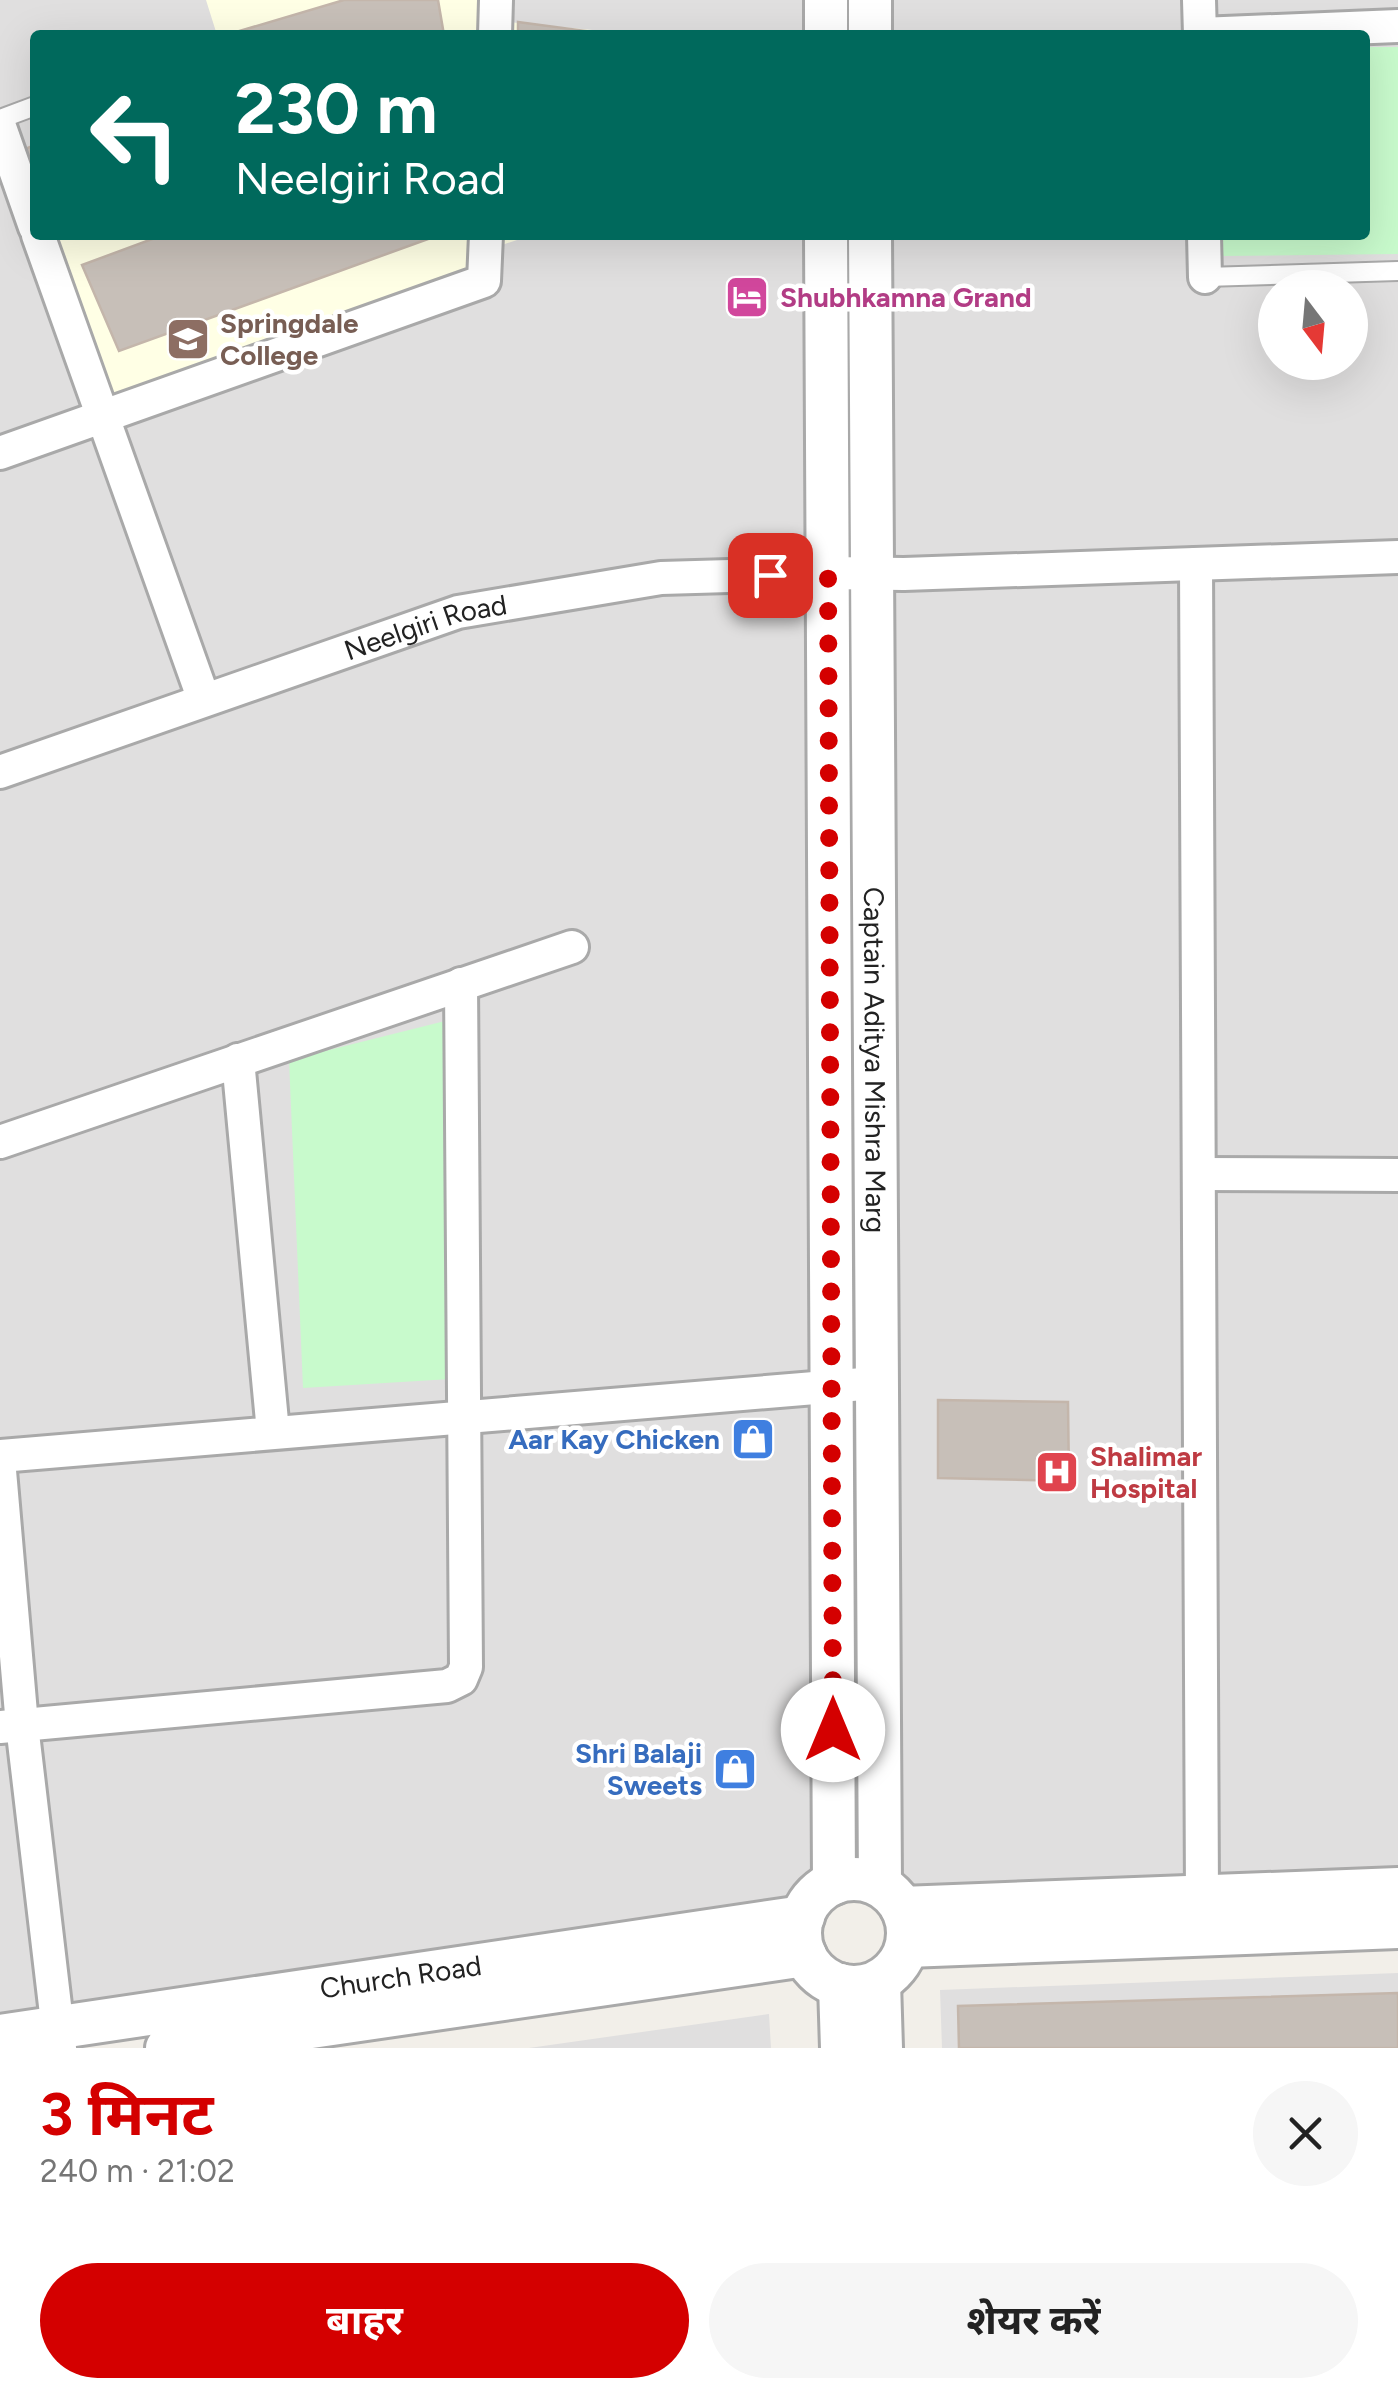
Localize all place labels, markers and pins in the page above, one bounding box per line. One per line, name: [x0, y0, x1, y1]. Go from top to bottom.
hotel icon: Shubhkamna Grand: [724, 274, 770, 320]
place label: Shubhkamna Grand: [780, 280, 1032, 314]
place label: Springdale College: [220, 306, 359, 372]
school or university icon: Springdale College: [165, 316, 211, 362]
pin: [728, 533, 813, 618]
shop icon: Aar Kay Chicken: [730, 1416, 776, 1462]
place label: Aar Kay Chicken: [508, 1422, 720, 1456]
place label: Shalimar Hospital: [1090, 1439, 1202, 1505]
hospital icon: Shalimar Hospital: [1034, 1449, 1080, 1495]
place label: Shri Balaji Sweets: [575, 1736, 702, 1802]
shop icon: Shri Balaji Sweets: [712, 1746, 758, 1792]

